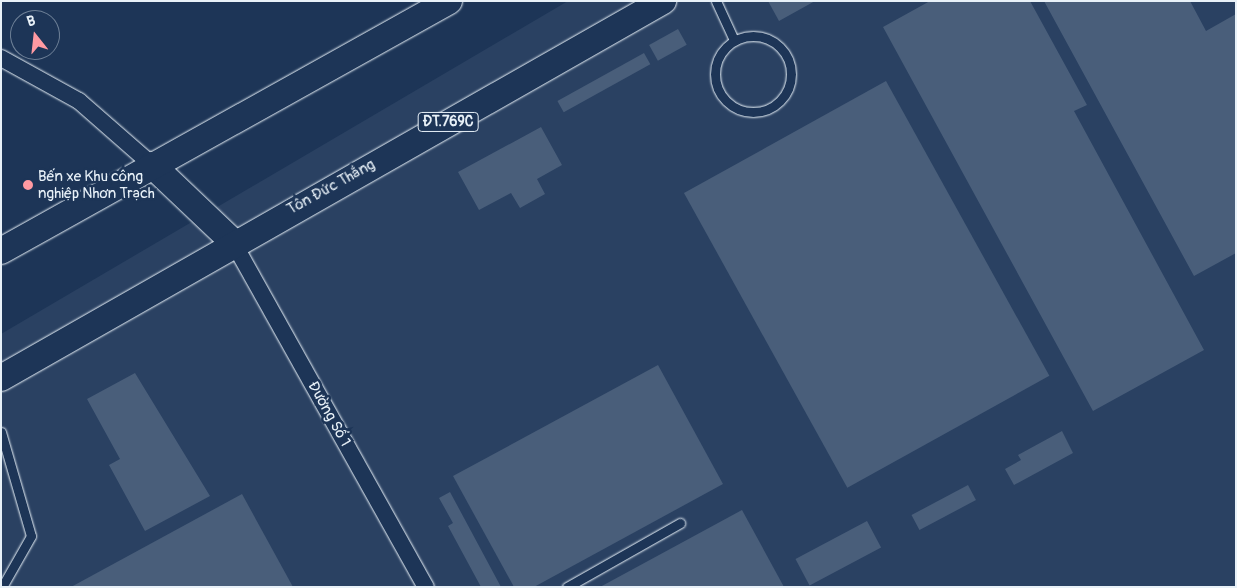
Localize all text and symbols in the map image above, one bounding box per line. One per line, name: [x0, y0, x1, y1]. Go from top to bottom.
north arrow: [10, 10, 60, 60]
text: B: [25, 12, 37, 30]
road number: ĐT.769C: [417, 110, 479, 134]
street label: Tôn Đức Thắng: [284, 155, 378, 219]
place label: Bến xe Khu công nghiệp Nhơn Trạch: [38, 167, 155, 202]
marker: Bến xe Khu công nghiệp Nhơn Trạch: [22, 179, 34, 191]
street label: Đường Số 1: [304, 378, 354, 450]

